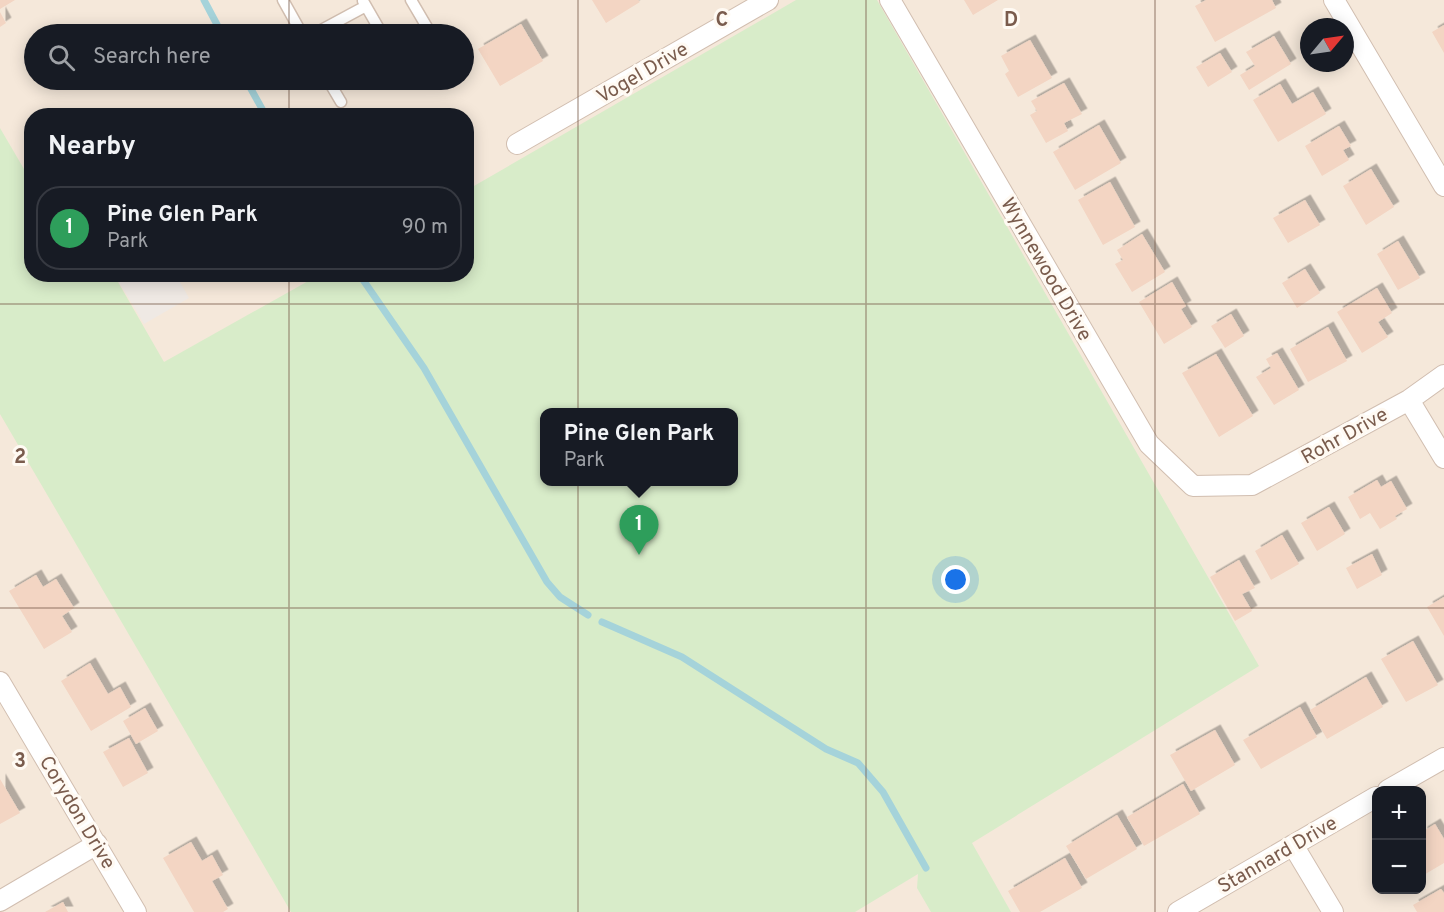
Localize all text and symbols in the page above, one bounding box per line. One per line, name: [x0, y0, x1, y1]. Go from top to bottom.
text: C: [716, 8, 728, 34]
text: D: [1004, 8, 1018, 34]
north arrow: [1300, 18, 1354, 72]
search box: [24, 24, 474, 90]
street label: Vogel Drive: [592, 37, 694, 110]
icon: search: [45, 41, 78, 74]
text: Search here: [93, 44, 211, 71]
text: Nearby: [48, 131, 136, 164]
street label: Wynnewood Drive: [994, 194, 1097, 346]
text: Pine Glen Park: [107, 202, 258, 229]
text: 1: [66, 215, 74, 241]
text: 90 m: [402, 215, 448, 241]
text: Park: [107, 229, 148, 255]
street label: Rohr Drive: [1297, 402, 1393, 471]
popup: [540, 408, 738, 486]
text: Pine Glen Park: [564, 421, 714, 448]
text: 2: [14, 445, 26, 471]
text: Park: [564, 448, 605, 474]
pin: 1: [620, 506, 658, 555]
your location: [941, 565, 970, 594]
text: 3: [14, 749, 26, 775]
street label: Corydon Drive: [32, 751, 120, 875]
map controls: [1372, 786, 1426, 894]
button: +: [1372, 786, 1426, 840]
street label: Stannard Drive: [1213, 811, 1343, 901]
button: −: [1372, 840, 1426, 894]

